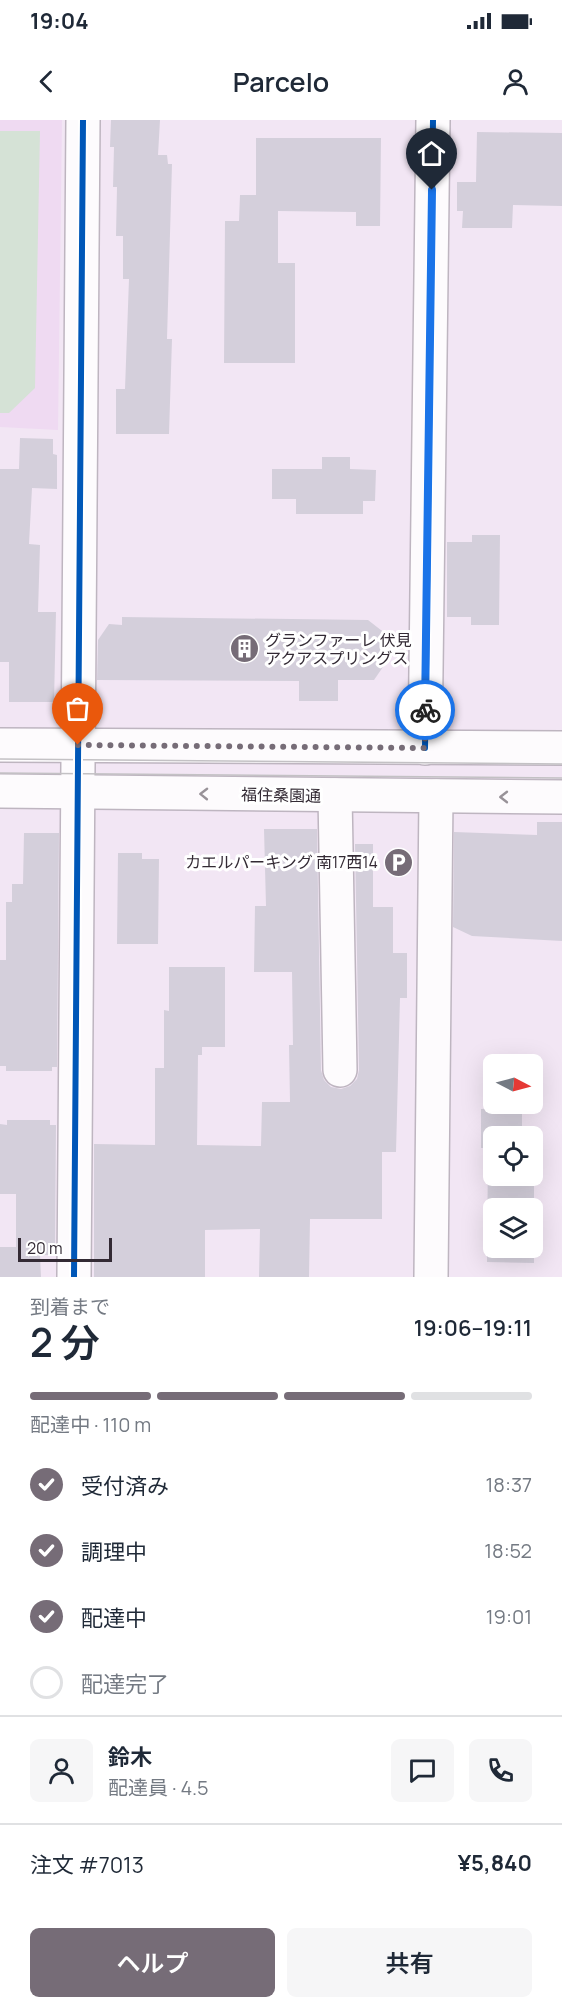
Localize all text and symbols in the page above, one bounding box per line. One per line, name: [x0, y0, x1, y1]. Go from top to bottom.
text: 19:04: [30, 6, 89, 36]
text: Parcelo: [233, 63, 329, 100]
icon: back: [30, 65, 63, 98]
icon: person: [499, 65, 532, 98]
pin: [406, 128, 457, 190]
icon: home: [415, 137, 448, 170]
place label: グランファーレ 伏見 アクアスプリングス: [265, 629, 412, 669]
building icon: グランファーレ 伏見 アクアスプリングス: [228, 633, 260, 665]
courier: [395, 680, 455, 740]
pin: [52, 683, 103, 745]
icon: bag: [61, 692, 94, 725]
icon: bike: [409, 694, 442, 727]
street label: 福住桑園通: [241, 783, 321, 807]
one-way arrow: [199, 788, 208, 800]
one-way arrow: [499, 791, 508, 803]
parking icon: カエルパーキング 南17西14: [383, 846, 415, 878]
place label: カエルパーキング 南17西14: [185, 851, 378, 873]
north arrow: [483, 1054, 543, 1114]
map controls: [483, 1054, 543, 1258]
button: locate: [483, 1126, 543, 1186]
button: layers: [483, 1198, 543, 1258]
scale bar: [18, 1235, 112, 1262]
text: 20 m: [27, 1237, 63, 1259]
text: 到着まで: [30, 1293, 110, 1320]
text: 19:06–19:11: [414, 1313, 532, 1343]
text: 2 分: [30, 1315, 100, 1369]
text: 配達中 · 110 m: [30, 1411, 151, 1438]
icon: check: [30, 1468, 63, 1501]
text: 受付済み: [81, 1471, 169, 1501]
text: 18:37: [486, 1471, 532, 1498]
icon: check: [30, 1534, 63, 1567]
text: 調理中: [81, 1537, 147, 1567]
text: 18:52: [484, 1537, 532, 1564]
icon: check: [30, 1600, 63, 1633]
text: 配達中: [81, 1603, 147, 1633]
text: 19:01: [486, 1603, 532, 1630]
text: 配達完了: [81, 1669, 169, 1699]
button: person: [30, 1739, 93, 1802]
button: chat: [391, 1739, 454, 1802]
button: phone: [469, 1739, 532, 1802]
text: 鈴木: [108, 1742, 152, 1772]
text: 配達員 · 4.5: [108, 1774, 209, 1801]
text: ¥5,840: [458, 1848, 532, 1878]
text: 注文 #7013: [30, 1850, 144, 1880]
button: ヘルプ: [30, 1928, 275, 1997]
button: 共有: [287, 1928, 532, 1997]

